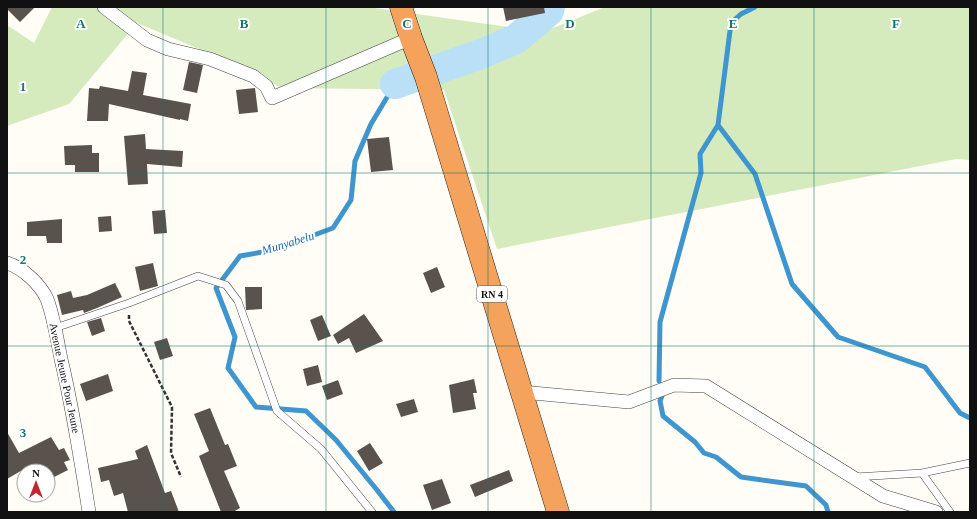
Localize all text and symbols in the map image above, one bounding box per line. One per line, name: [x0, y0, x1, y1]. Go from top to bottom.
text: A: [76, 16, 86, 31]
text: B: [240, 16, 249, 31]
text: C: [402, 16, 412, 31]
text: D: [565, 16, 575, 31]
text: E: [729, 16, 737, 31]
text: F: [892, 16, 900, 31]
text: 1: [20, 79, 26, 94]
water label: Munyabelu: [259, 228, 316, 258]
text: 2: [20, 252, 26, 267]
road number: RN 4: [477, 286, 507, 302]
street label: Avenue Jeune Pour Jeune: [47, 322, 83, 434]
text: 3: [20, 425, 27, 440]
north arrow: [16, 463, 56, 503]
text: N: [32, 467, 40, 479]

